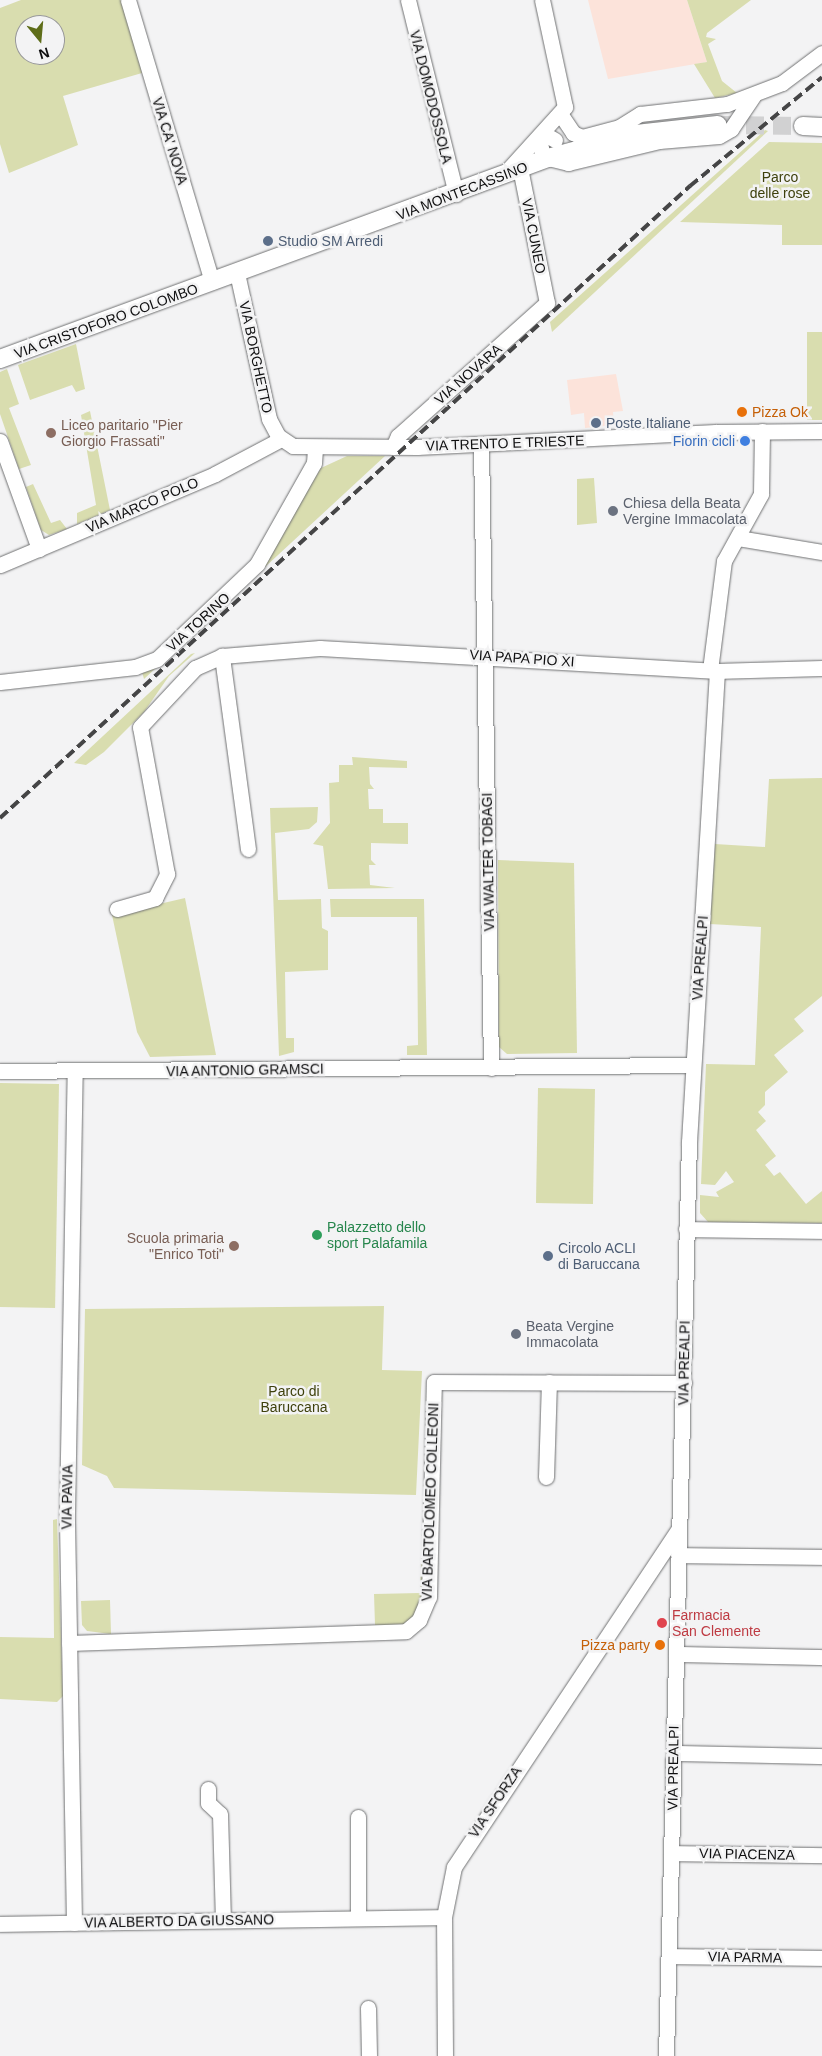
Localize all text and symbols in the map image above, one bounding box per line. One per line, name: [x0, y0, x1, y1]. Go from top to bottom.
north arrow: [15, 15, 65, 65]
street label: VIA DOMODOSSOLA: [406, 28, 456, 166]
text: N: [37, 44, 51, 63]
street label: VIA CA' NOVA: [149, 95, 191, 187]
street label: VIA MONTECASSINO: [394, 158, 530, 224]
park label: Parco delle rose: [750, 169, 810, 202]
street label: VIA CUNEO: [518, 197, 550, 275]
place label: Studio SM Arredi: [278, 233, 384, 249]
marker: Studio SM Arredi: [262, 235, 274, 247]
street label: VIA CRISTOFORO COLOMBO: [12, 280, 200, 362]
street label: VIA BORGHETTO: [236, 299, 276, 415]
street label: VIA NOVARA: [431, 340, 505, 408]
place label: Pizza Ok: [752, 404, 808, 420]
marker: Pizza Ok: [736, 406, 748, 418]
place label: Poste Italiane: [606, 415, 691, 431]
place label: Liceo paritario "Pier Giorgio Frassati": [61, 417, 183, 450]
marker: Poste Italiane: [590, 417, 602, 429]
marker: Liceo paritario "Pier Giorgio Frassati": [45, 427, 57, 439]
street label: VIA TRENTO E TRIESTE: [425, 432, 585, 454]
place label: Fiorin cicli: [673, 433, 735, 449]
marker: Fiorin cicli: [739, 435, 751, 447]
street label: VIA MARCO POLO: [83, 474, 201, 536]
place label: Chiesa della Beata Vergine Immacolata: [623, 495, 747, 528]
marker: Chiesa della Beata Vergine Immacolata: [607, 505, 619, 517]
street label: VIA TORINO: [162, 589, 234, 655]
street label: VIA PAPA PIO XI: [468, 646, 576, 670]
street label: VIA WALTER TOBAGI: [478, 792, 498, 932]
street label: VIA PREALPI: [689, 915, 711, 1001]
street label: VIA ANTONIO GRAMSCI: [165, 1060, 325, 1080]
place label: Palazzetto dello sport Palafamila: [327, 1219, 427, 1252]
marker: Palazzetto dello sport Palafamila: [311, 1229, 323, 1241]
place label: Scuola primaria "Enrico Toti": [127, 1230, 224, 1262]
marker: Scuola primaria "Enrico Toti": [228, 1240, 240, 1252]
place label: Circolo ACLI di Baruccana: [558, 1240, 640, 1272]
marker: Circolo ACLI di Baruccana: [542, 1250, 554, 1262]
place label: Beata Vergine Immacolata: [526, 1318, 614, 1350]
street label: VIA PREALPI: [675, 1320, 693, 1406]
marker: Beata Vergine Immacolata: [510, 1328, 522, 1340]
park label: Parco di Baruccana: [261, 1383, 327, 1415]
street label: VIA BARTOLOMEO COLLEONI: [418, 1402, 442, 1602]
street label: VIA PAVIA: [58, 1464, 76, 1530]
place label: Farmacia San Clemente: [672, 1607, 761, 1640]
marker: Farmacia San Clemente: [656, 1617, 668, 1629]
place label: Pizza party: [581, 1637, 650, 1653]
marker: Pizza party: [654, 1639, 666, 1651]
street label: VIA PREALPI: [664, 1725, 682, 1811]
street label: VIA SFORZA: [465, 1763, 525, 1841]
street label: VIA PIACENZA: [699, 1845, 795, 1863]
street label: VIA ALBERTO DA GIUSSANO: [83, 1911, 275, 1931]
street label: VIA PARMA: [707, 1948, 783, 1966]

